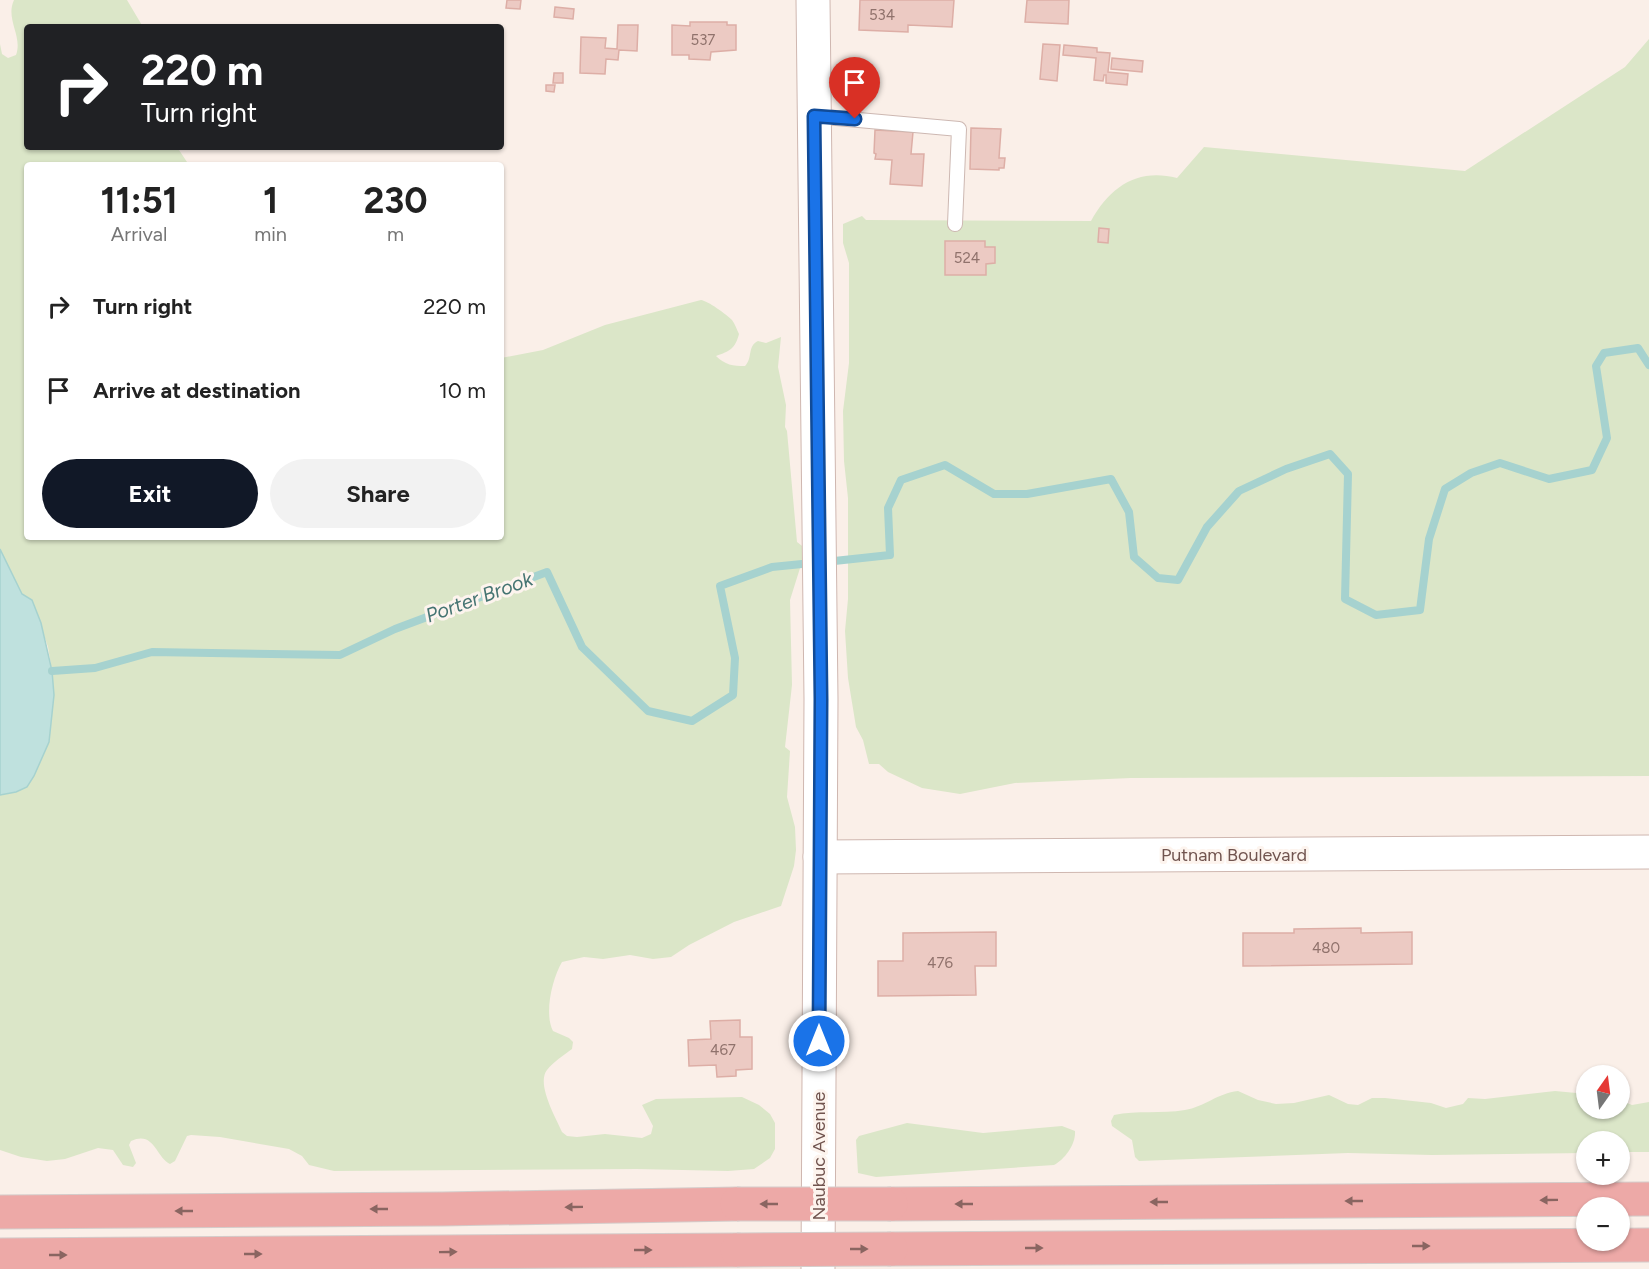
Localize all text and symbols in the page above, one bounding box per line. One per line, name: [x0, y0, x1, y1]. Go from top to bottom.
house number: 534: [869, 6, 895, 24]
house number: 537: [691, 31, 715, 49]
text: 220 m: [141, 45, 263, 96]
icon: right: [42, 48, 120, 126]
pin: [829, 57, 880, 119]
icon: arrive: [838, 66, 871, 99]
text: Turn right: [141, 96, 257, 129]
text: 11:51: [100, 179, 178, 222]
text: 1: [263, 179, 278, 222]
text: 230: [363, 179, 428, 222]
text: Arrival: [111, 222, 167, 246]
text: min: [254, 222, 287, 246]
text: m: [387, 222, 404, 246]
house number: 524: [954, 249, 980, 267]
icon: right: [42, 290, 75, 323]
text: Turn right: [93, 293, 192, 320]
text: 220 m: [423, 293, 486, 320]
icon: arrive: [42, 374, 75, 407]
text: Arrive at destination: [93, 377, 301, 404]
text: 10 m: [439, 377, 486, 404]
button: Exit: [42, 459, 258, 528]
button: Share: [270, 459, 486, 528]
water label: Porter Brook: [422, 566, 537, 627]
street label: Putnam Boulevard: [1161, 844, 1307, 866]
house number: 480: [1312, 939, 1340, 957]
house number: 476: [927, 954, 953, 972]
position arrow: [787, 1009, 851, 1073]
house number: 467: [710, 1041, 736, 1059]
north arrow: [1576, 1065, 1630, 1119]
map controls: [1576, 1065, 1630, 1251]
street label: Naubuc Avenue: [808, 1091, 830, 1220]
button: +: [1576, 1131, 1630, 1185]
one-way arrow: [1539, 1195, 1558, 1204]
one-way arrow: [1344, 1196, 1363, 1206]
button: −: [1576, 1197, 1630, 1251]
one-way arrow: [1149, 1198, 1168, 1207]
one-way arrow: [760, 1199, 779, 1209]
one-way arrow: [954, 1199, 973, 1208]
one-way arrow: [564, 1202, 583, 1212]
one-way arrow: [369, 1204, 388, 1214]
one-way arrow: [174, 1206, 193, 1216]
one-way arrow: [1412, 1241, 1431, 1251]
one-way arrow: [1024, 1243, 1043, 1253]
one-way arrow: [849, 1244, 868, 1254]
one-way arrow: [634, 1245, 653, 1255]
one-way arrow: [439, 1247, 458, 1257]
one-way arrow: [244, 1249, 263, 1259]
one-way arrow: [49, 1250, 68, 1260]

